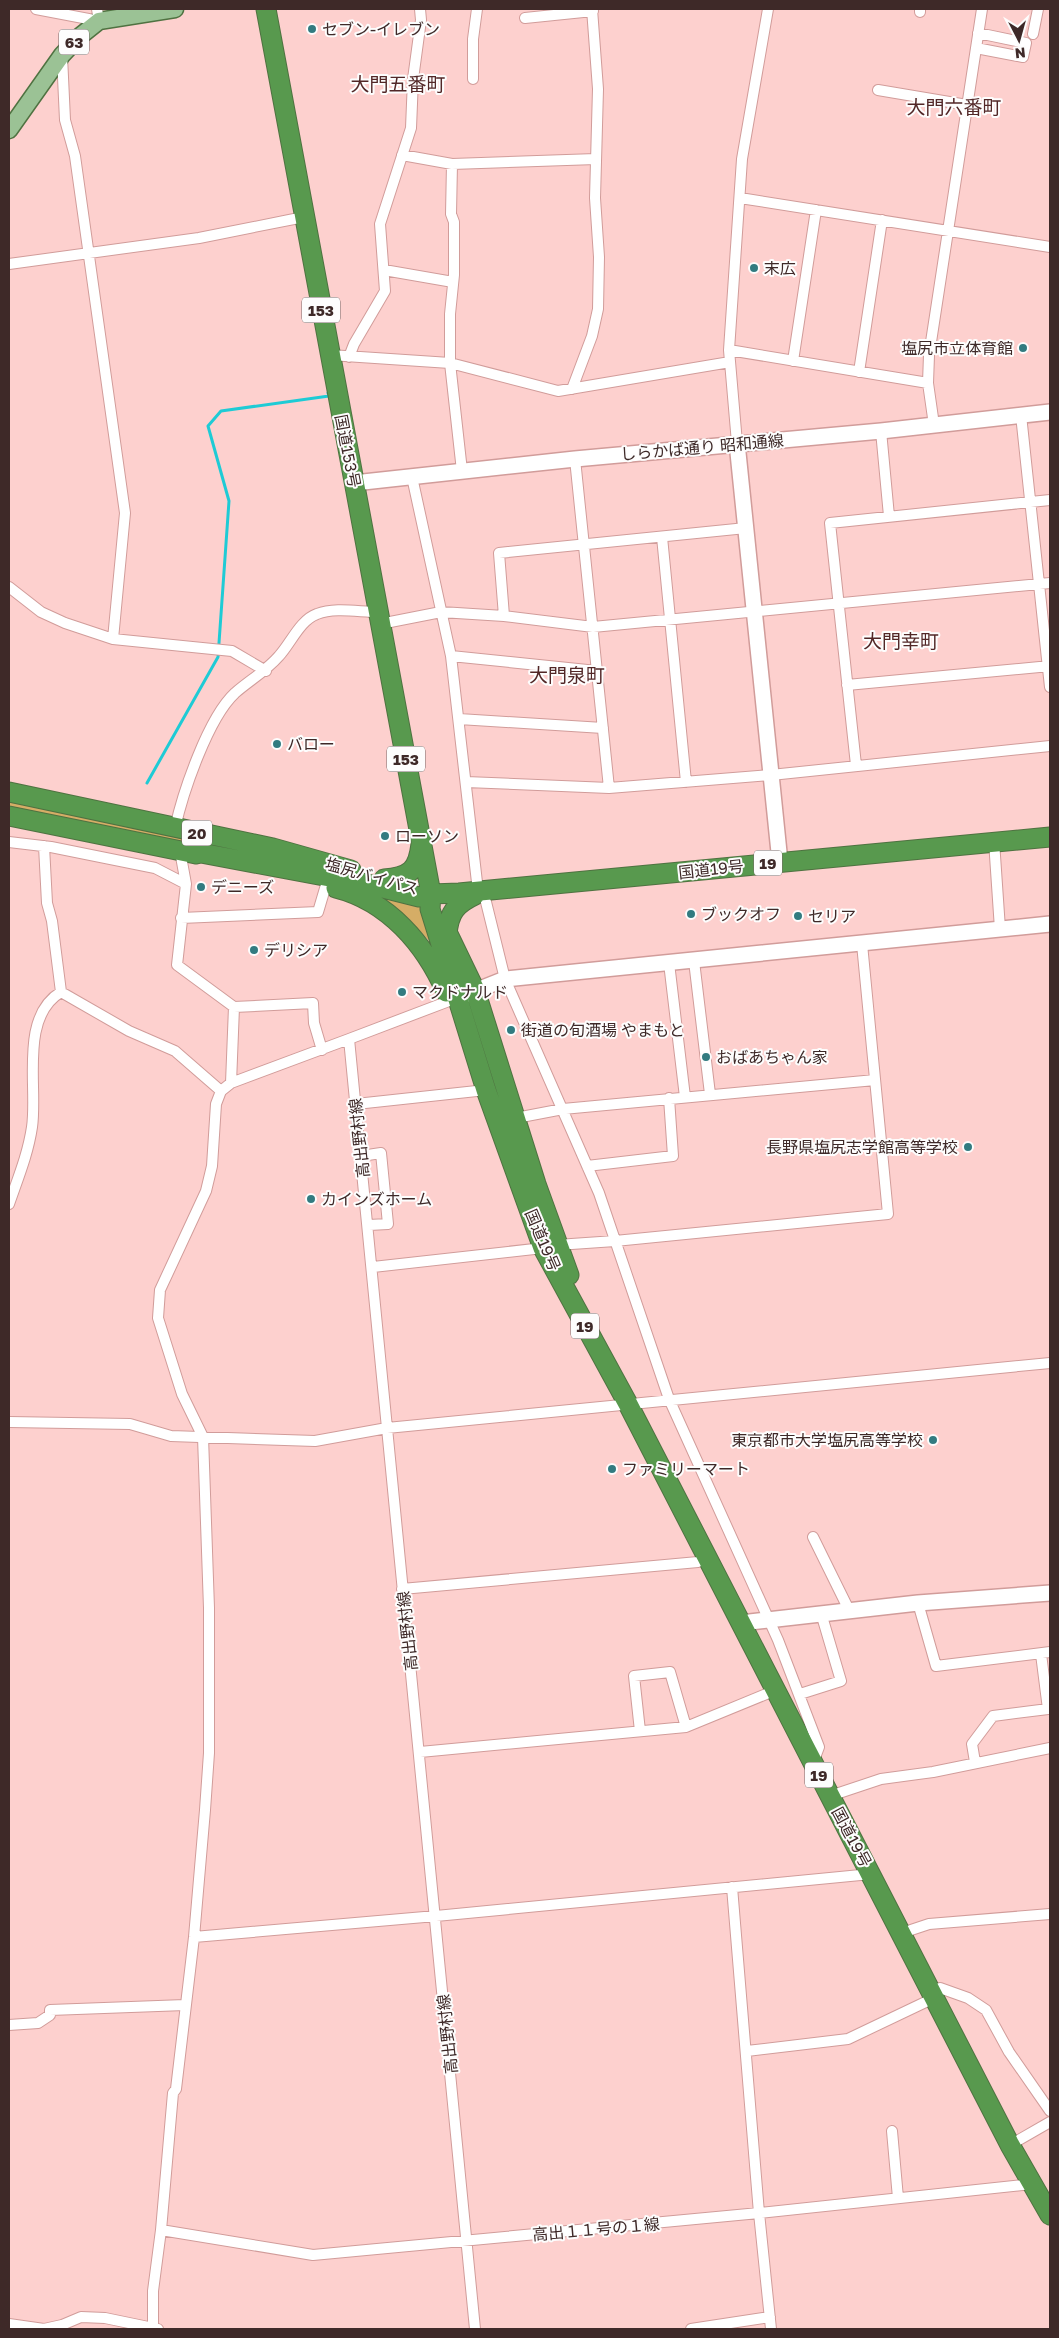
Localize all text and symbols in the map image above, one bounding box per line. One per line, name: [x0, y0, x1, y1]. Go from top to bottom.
north arrow: [994, 15, 1044, 65]
place label: セブン-イレブン: [322, 19, 440, 39]
marker: セブン-イレブン: [306, 23, 318, 35]
road number: 63: [59, 30, 89, 54]
text: N: [1014, 44, 1027, 62]
district label: 大門五番町: [350, 72, 446, 95]
district label: 大門六番町: [906, 95, 1002, 118]
place label: 末広: [764, 258, 796, 278]
marker: 末広: [748, 262, 760, 274]
road number: 153: [302, 298, 340, 322]
place label: 塩尻市立体育館: [901, 338, 1013, 358]
marker: 塩尻市立体育館: [1017, 342, 1029, 354]
street label: 国道153号: [331, 413, 365, 489]
street label: しらかば通り 昭和通線: [619, 430, 785, 464]
district label: 大門幸町: [863, 629, 939, 652]
district label: 大門泉町: [529, 663, 605, 686]
place label: バロー: [287, 734, 335, 754]
marker: バロー: [271, 738, 283, 750]
road number: 153: [387, 746, 425, 772]
road number: 20: [182, 820, 212, 846]
place label: ローソン: [395, 826, 459, 846]
marker: ローソン: [379, 830, 391, 842]
road number: 19: [754, 850, 782, 876]
street label: 塩尻バイパス: [323, 853, 421, 899]
street label: 国道19号: [677, 856, 745, 882]
place label: デニーズ: [211, 877, 274, 897]
marker: デニーズ: [195, 881, 207, 893]
place label: ブックオフ: [701, 904, 781, 924]
place label: セリア: [808, 906, 856, 926]
marker: ブックオフ: [685, 908, 697, 920]
marker: セリア: [792, 910, 804, 922]
place label: デリシア: [264, 940, 328, 960]
marker: デリシア: [248, 944, 260, 956]
place label: マクドナルド: [412, 982, 508, 1002]
marker: マクドナルド: [396, 986, 408, 998]
place label: 街道の旬酒場 やまもと: [521, 1020, 685, 1040]
marker: 街道の旬酒場 やまもと: [505, 1024, 517, 1036]
place label: おばあちゃん家: [716, 1047, 828, 1067]
marker: おばあちゃん家: [700, 1051, 712, 1063]
street label: 高出野村線: [345, 1097, 373, 1179]
place label: 長野県塩尻志学館高等学校: [766, 1137, 958, 1157]
marker: 長野県塩尻志学館高等学校: [962, 1141, 974, 1153]
place label: カインズホーム: [321, 1189, 432, 1209]
marker: カインズホーム: [305, 1193, 317, 1205]
street label: 国道19号: [521, 1206, 565, 1274]
road number: 19: [571, 1314, 599, 1338]
place label: 東京都市大学塩尻高等学校: [731, 1430, 923, 1450]
marker: 東京都市大学塩尻高等学校: [927, 1434, 939, 1446]
place label: ファミリーマート: [622, 1459, 750, 1479]
marker: ファミリーマート: [606, 1463, 618, 1475]
street label: 高出野村線: [393, 1590, 421, 1672]
road number: 19: [805, 1762, 833, 1788]
street label: 国道19号: [828, 1803, 876, 1871]
street label: 高出野村線: [433, 1993, 461, 2075]
street label: 高出１１号の１線: [531, 2213, 661, 2245]

